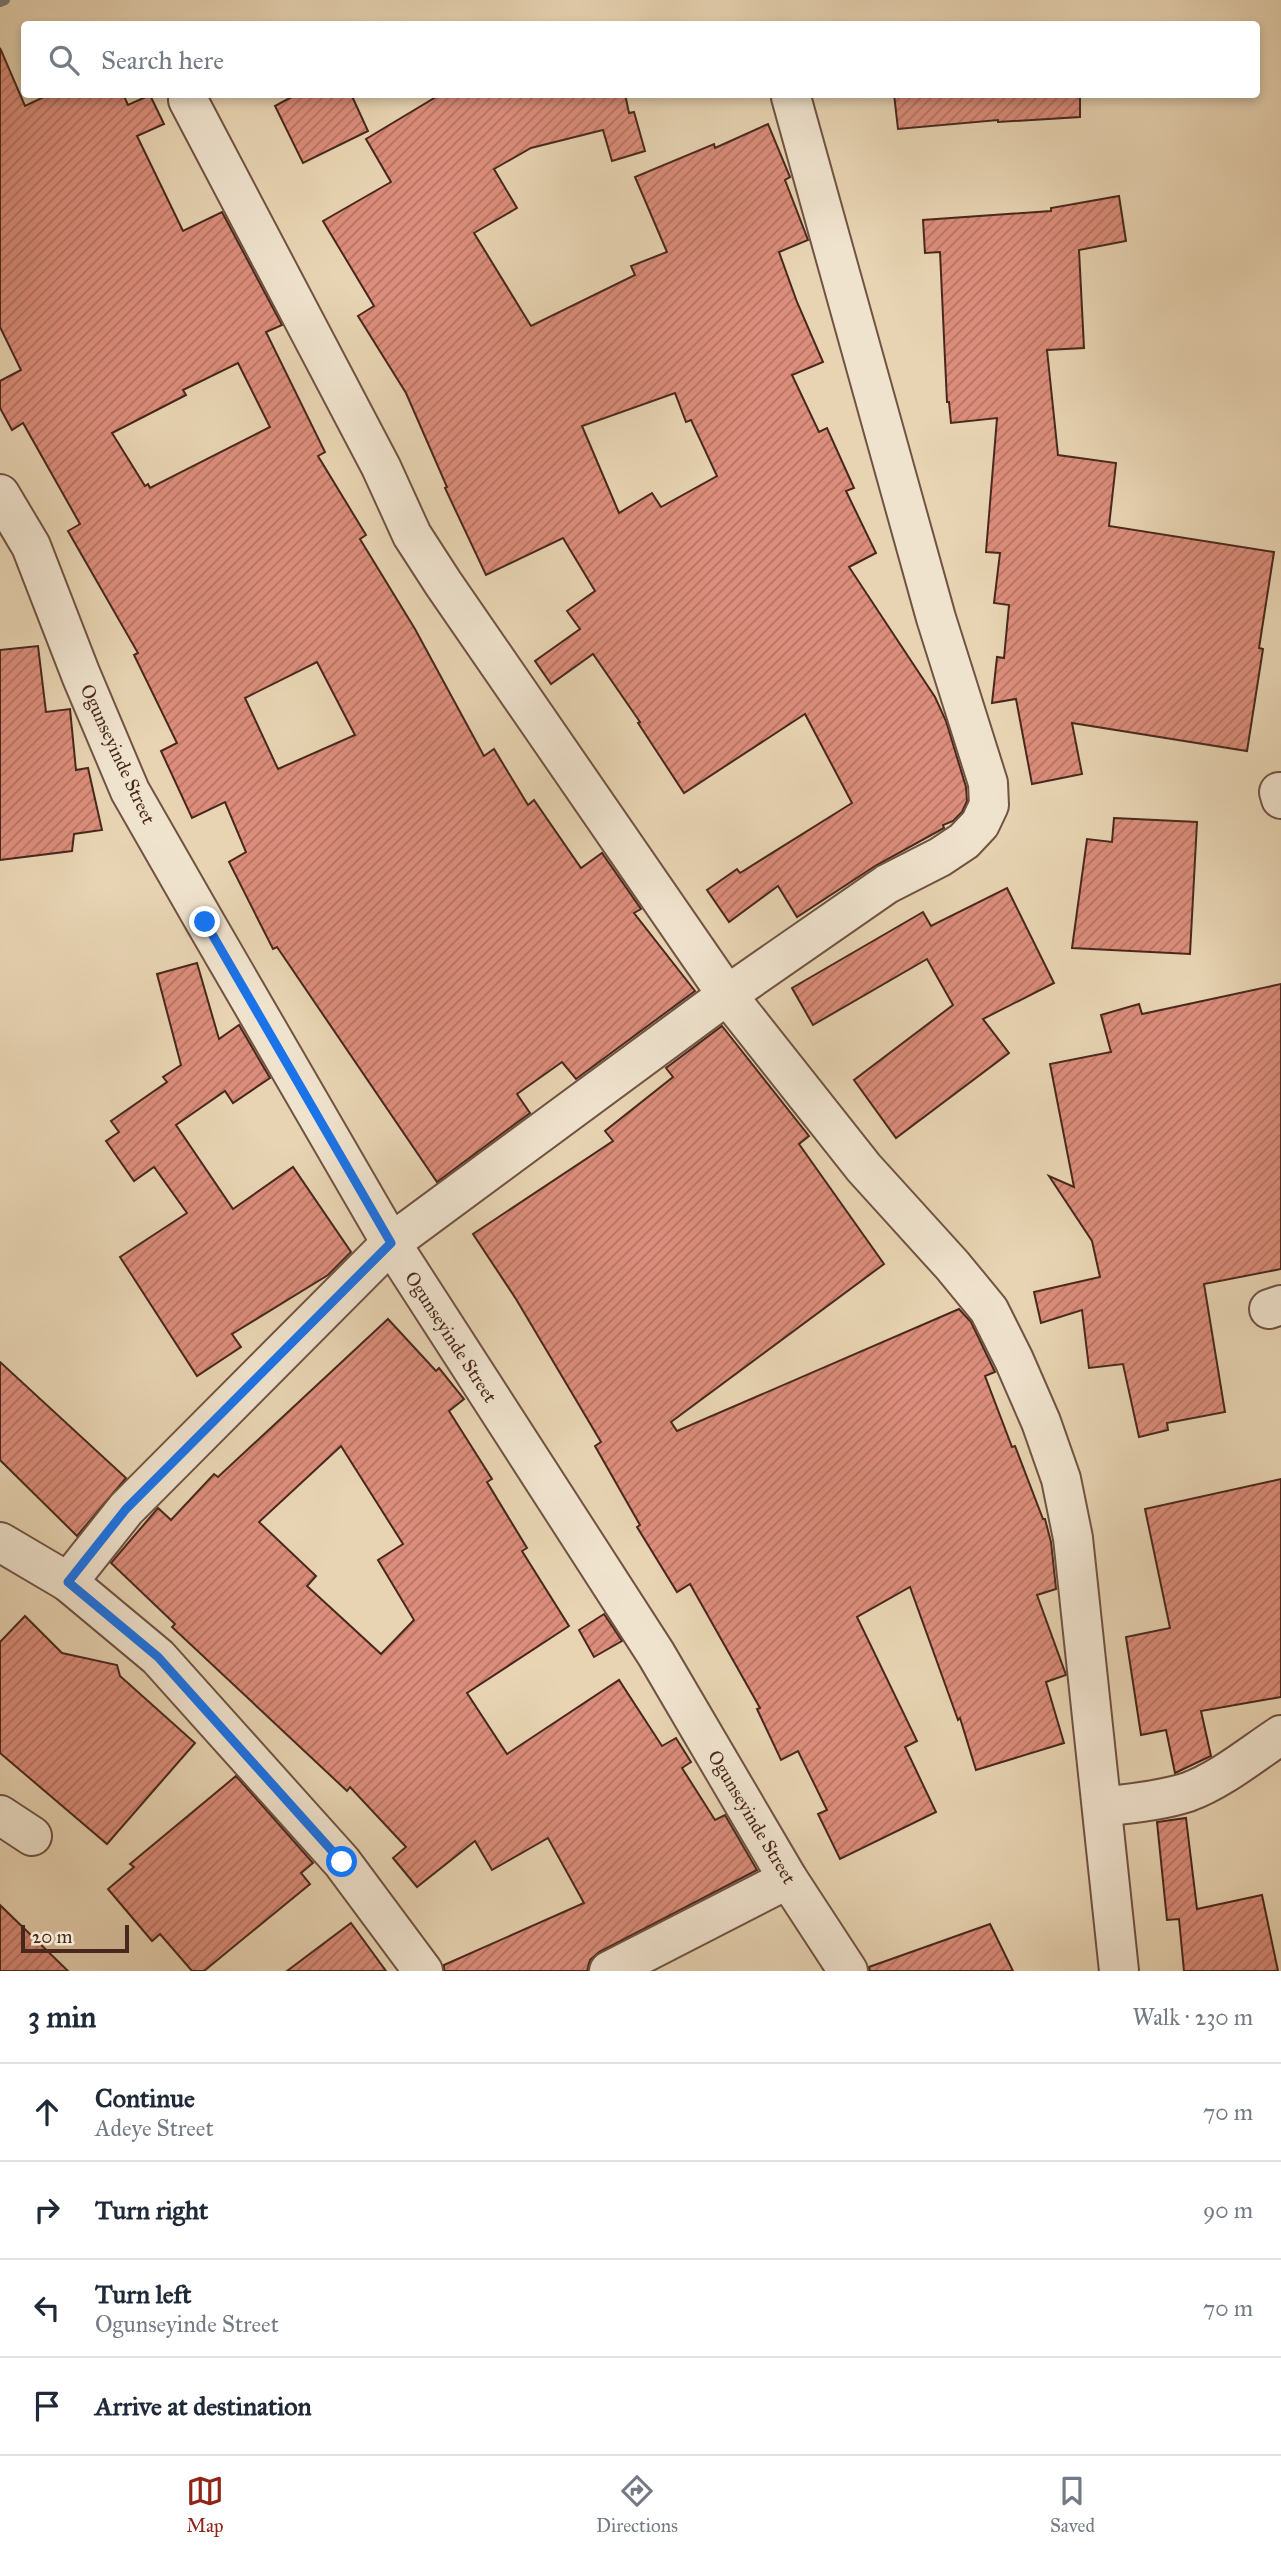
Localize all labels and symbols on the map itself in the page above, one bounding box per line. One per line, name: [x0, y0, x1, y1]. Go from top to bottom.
street label: Ogunseyinde Street: [75, 680, 161, 828]
route end: [189, 906, 220, 937]
street label: Ogunseyinde Street: [399, 1267, 502, 1408]
street label: Ogunseyinde Street: [702, 1746, 801, 1889]
route start: [326, 1846, 357, 1877]
scale bar: [21, 1922, 130, 1954]

